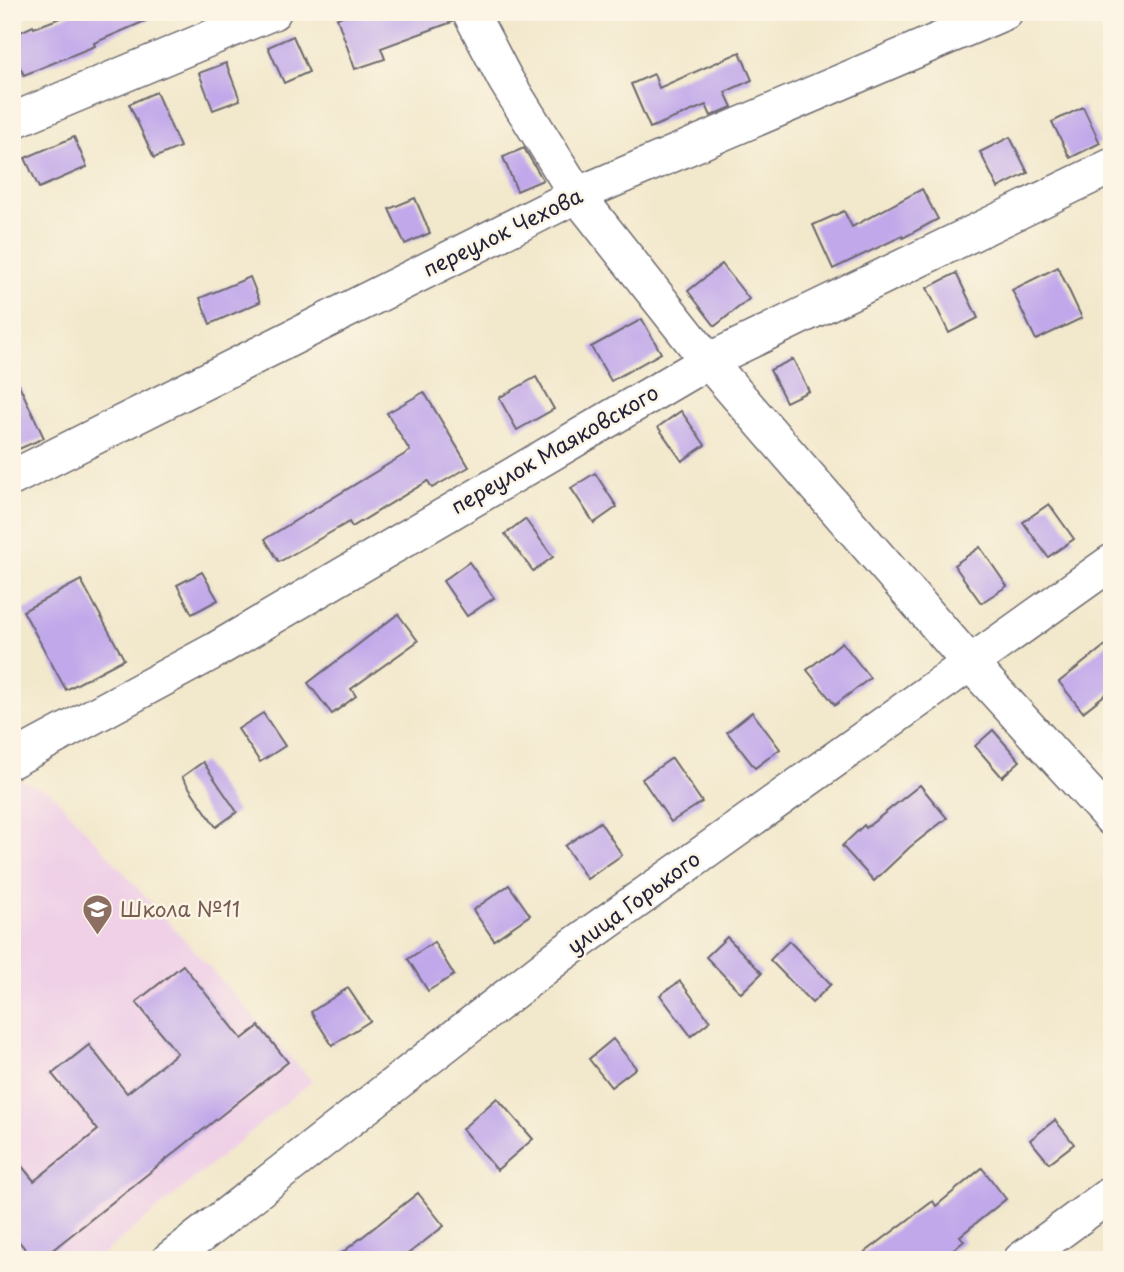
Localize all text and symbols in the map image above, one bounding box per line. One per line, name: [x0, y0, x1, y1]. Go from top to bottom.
street label: переулок Чехова: [417, 179, 587, 284]
street label: переулок Маяковского: [444, 376, 664, 521]
street label: улица Горького: [559, 842, 706, 961]
place label: Школа №11: [120, 892, 240, 924]
school or university icon: Школа №11: [80, 893, 114, 937]

